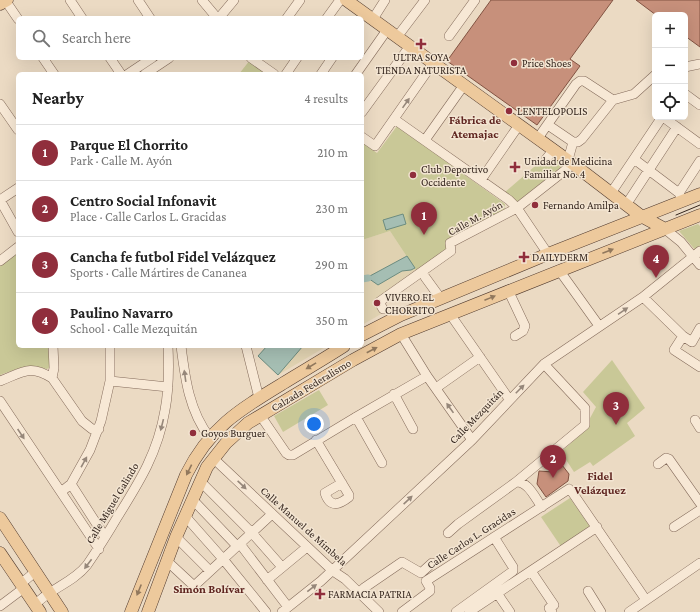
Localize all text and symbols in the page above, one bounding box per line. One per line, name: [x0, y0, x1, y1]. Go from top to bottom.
map controls: [652, 12, 688, 120]
button: +: [652, 12, 688, 48]
search box: [16, 16, 364, 60]
icon: search: [30, 27, 52, 49]
text: Search here: [62, 30, 131, 46]
marker: ULTRA SOYA TIENDA NATURISTA: [416, 39, 426, 49]
button: −: [652, 48, 688, 84]
place label: ULTRA SOYA TIENDA NATURISTA: [376, 51, 467, 76]
place label: Price Shoes: [522, 57, 571, 69]
marker: Price Shoes: [509, 58, 519, 68]
button: locate: [652, 84, 688, 120]
text: Nearby: [32, 89, 84, 108]
text: 4 results: [304, 91, 348, 106]
one-way arrow: [402, 97, 410, 108]
place label: LENTELOPOLIS: [517, 105, 587, 117]
marker: LENTELOPOLIS: [504, 106, 514, 116]
district label: Fábrica de Atemajac: [449, 113, 502, 141]
text: Parque El Chorrito: [70, 137, 188, 153]
text: 1: [43, 145, 47, 160]
text: 210 m: [317, 145, 348, 160]
text: Park · Calle M. Ayón: [70, 153, 172, 168]
place label: Unidad de Medicina Familiar No. 4: [524, 155, 612, 180]
marker: Unidad de Medicina Familiar No. 4: [509, 161, 521, 173]
place label: Club Deportivo Occidente: [421, 163, 489, 188]
marker: Club Deportivo Occidente: [408, 170, 418, 180]
text: Centro Social Infonavit: [70, 193, 217, 209]
street label: Calle M. Ayón: [446, 198, 505, 239]
place label: Fernando Amilpa: [543, 199, 619, 212]
marker: Fernando Amilpa: [530, 200, 540, 210]
text: 2: [42, 201, 48, 216]
text: 230 m: [315, 201, 348, 216]
pin: 1: [411, 202, 437, 235]
text: Place · Calle Carlos L. Gracidas: [70, 209, 226, 224]
pin: 4: [643, 245, 669, 278]
one-way arrow: [603, 248, 615, 254]
text: Cancha fe futbol Fidel Velázquez: [70, 249, 276, 265]
place label: DAILYDERM: [532, 251, 588, 263]
marker: DAILYDERM: [519, 252, 529, 262]
text: 3: [42, 257, 48, 272]
text: 290 m: [315, 257, 348, 272]
text: Sports · Calle Mártires de Cananea: [70, 265, 247, 280]
place label: VIVERO EL CHORRITO: [385, 291, 435, 316]
one-way arrow: [485, 294, 497, 300]
marker: VIVERO EL CHORRITO: [372, 298, 382, 308]
text: Paulino Navarro: [70, 305, 173, 321]
one-way arrow: [618, 307, 628, 315]
text: 4: [41, 313, 49, 328]
text: 350 m: [315, 313, 348, 328]
text: School · Calle Mezquitán: [70, 321, 198, 336]
one-way arrow: [366, 347, 377, 353]
street label: Calzada Federalismo: [269, 356, 354, 414]
one-way arrow: [305, 363, 317, 370]
one-way arrow: [182, 370, 188, 382]
one-way arrow: [515, 384, 525, 394]
street label: Calle Mezquitán: [447, 386, 506, 447]
pin: 3: [603, 392, 629, 425]
one-way arrow: [446, 402, 454, 413]
your location: [304, 414, 324, 434]
one-way arrow: [158, 419, 164, 431]
place label: Goyos Burguer: [201, 427, 266, 440]
one-way arrow: [17, 428, 25, 439]
marker: Goyos Burguer: [188, 428, 198, 438]
pin: 2: [540, 445, 566, 478]
one-way arrow: [81, 456, 87, 467]
street label: Calle Miguel Galindo: [83, 460, 142, 546]
one-way arrow: [185, 464, 192, 476]
district label: Fidel Velázquez: [573, 469, 626, 497]
one-way arrow: [237, 480, 247, 490]
street label: Calle Manuel de Mimbela: [258, 484, 350, 568]
one-way arrow: [403, 495, 413, 505]
street label: Calle Carlos L. Gracidas: [425, 505, 517, 571]
one-way arrow: [84, 558, 92, 569]
district label: Simón Bolívar: [173, 582, 245, 596]
one-way arrow: [307, 584, 318, 592]
one-way arrow: [136, 585, 142, 597]
place label: FARMACIA PATRIA: [328, 588, 412, 600]
marker: FARMACIA PATRIA: [315, 589, 325, 599]

